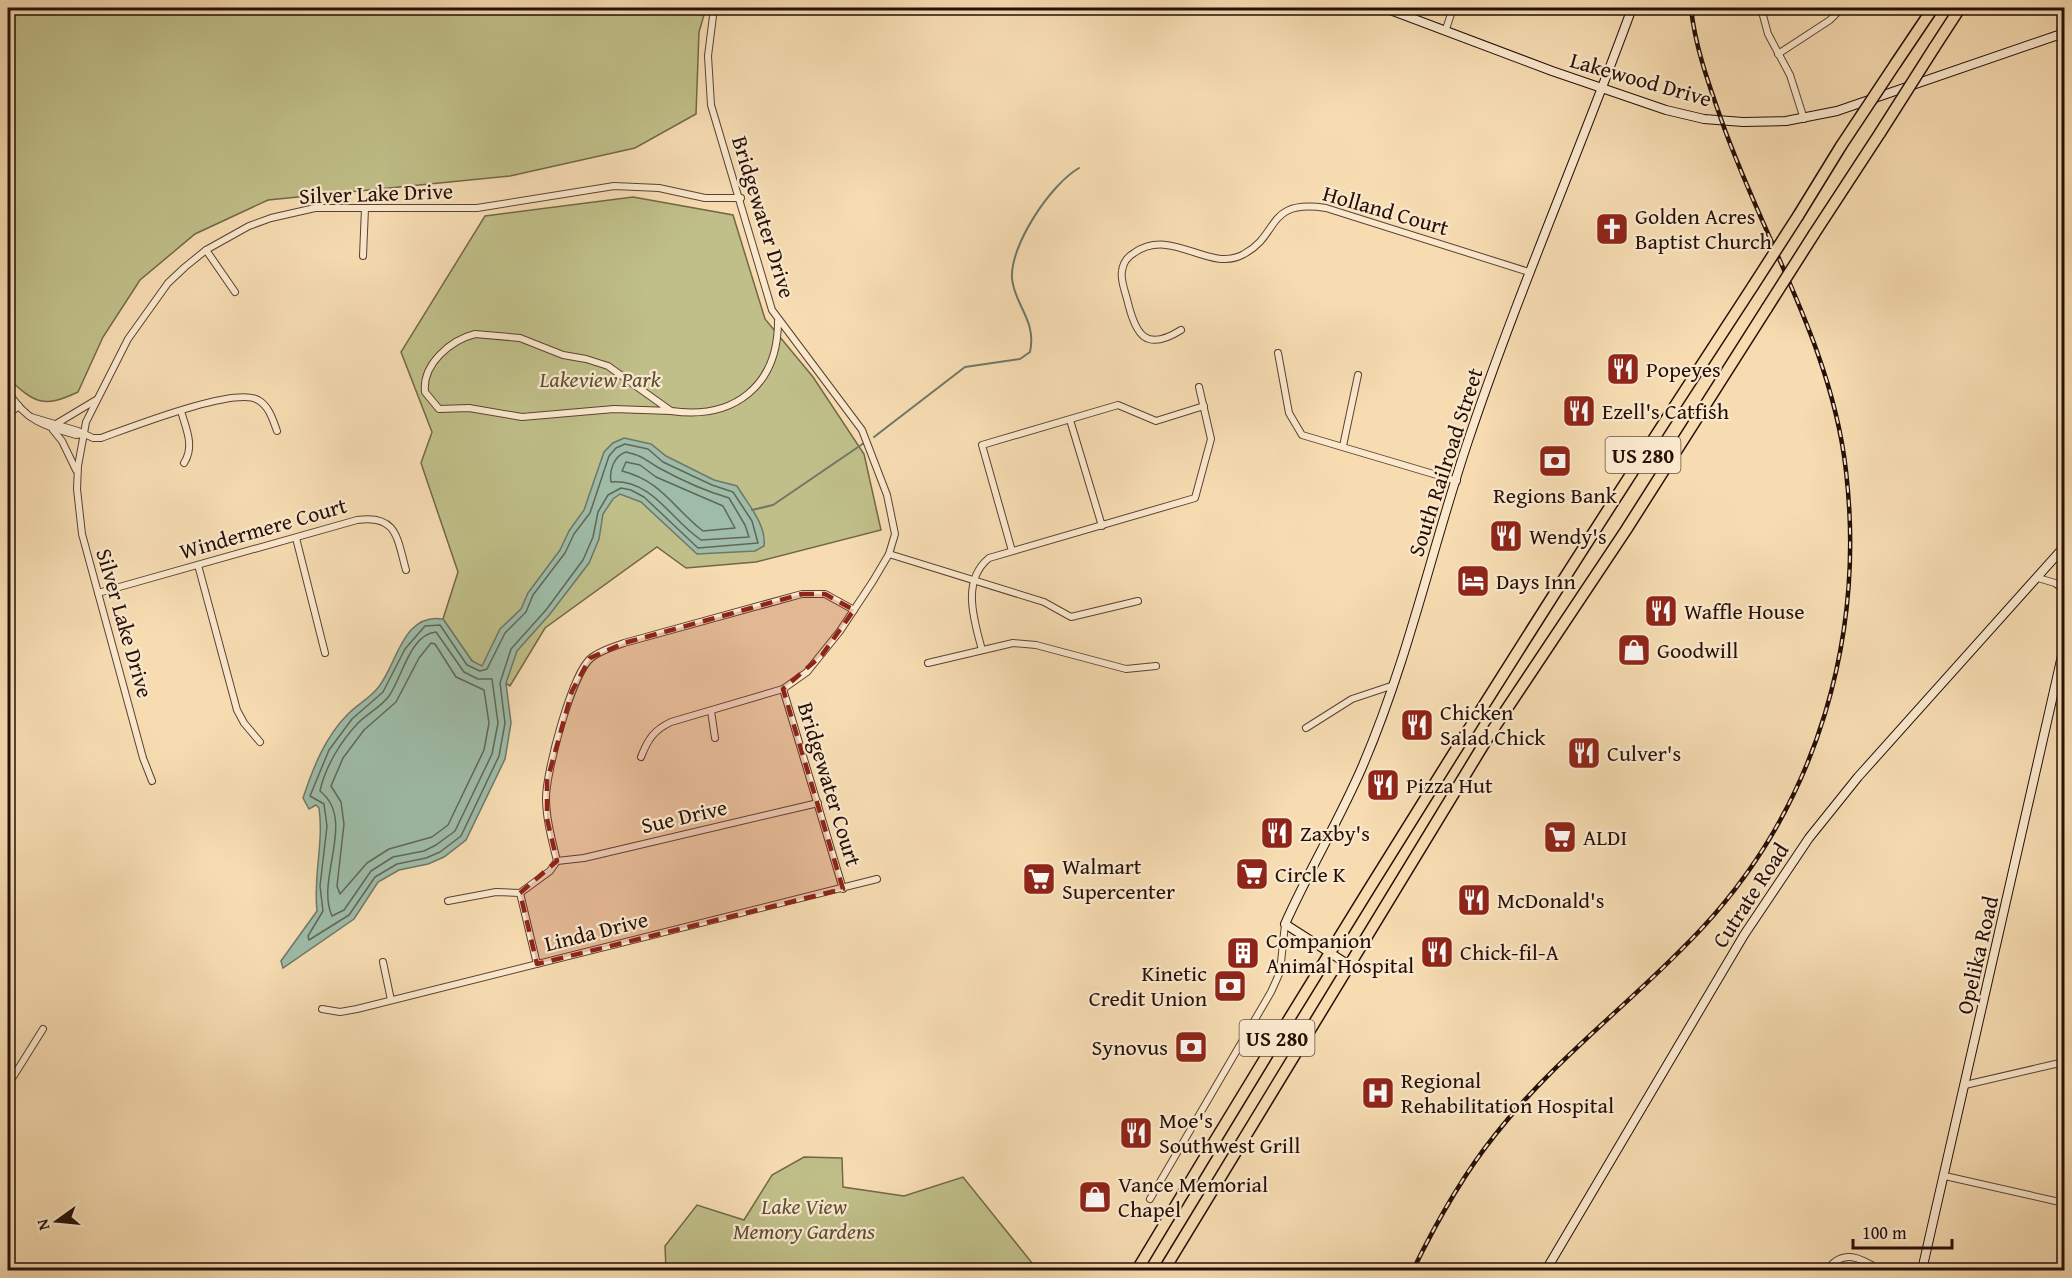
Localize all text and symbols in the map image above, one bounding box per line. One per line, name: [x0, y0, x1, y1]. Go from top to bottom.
street label: Lakewood Drive: [1566, 44, 1716, 114]
street label: Bridgewater Drive: [724, 132, 804, 302]
street label: Silver Lake Drive: [298, 174, 454, 212]
street label: Holland Court: [1319, 177, 1453, 243]
place label: Golden Acres Baptist Church: [1635, 200, 1772, 257]
church icon: Golden Acres Baptist Church: [1594, 211, 1630, 247]
restaurant icon: Popeyes: [1605, 351, 1641, 387]
place label: Popeyes: [1646, 353, 1721, 385]
park label: Lakeview Park: [538, 363, 662, 395]
street label: South Railroad Street: [1399, 363, 1491, 561]
restaurant icon: Ezell's Catfish: [1561, 393, 1597, 429]
place label: Ezell's Catfish: [1602, 395, 1730, 427]
road number: US 280: [1606, 437, 1680, 473]
bank icon: Regions Bank: [1537, 443, 1573, 479]
place label: Regions Bank: [1493, 479, 1618, 511]
street label: Windermere Court: [176, 489, 351, 567]
restaurant icon: Wendy's: [1488, 518, 1524, 554]
place label: Wendy's: [1529, 520, 1607, 552]
street label: Silver Lake Drive: [88, 545, 162, 701]
hotel icon: Days Inn: [1455, 563, 1491, 599]
place label: Days Inn: [1496, 565, 1576, 597]
restaurant icon: Waffle House: [1643, 593, 1679, 629]
place label: Waffle House: [1684, 595, 1804, 627]
shop icon: Goodwill: [1616, 632, 1652, 668]
place label: Goodwill: [1657, 634, 1738, 666]
place label: Chicken Salad Chick: [1440, 696, 1546, 753]
street label: Bridgewater Court: [790, 698, 870, 870]
restaurant icon: Chicken Salad Chick: [1399, 707, 1435, 743]
restaurant icon: Culver's: [1566, 735, 1602, 771]
place label: Culver's: [1607, 737, 1681, 769]
restaurant icon: Pizza Hut: [1365, 767, 1401, 803]
place label: Pizza Hut: [1406, 769, 1493, 801]
street label: Sue Drive: [638, 791, 730, 841]
restaurant icon: Zaxby's: [1259, 815, 1295, 851]
place label: Zaxby's: [1300, 817, 1370, 849]
supermarket icon: ALDI: [1542, 819, 1578, 855]
place label: ALDI: [1583, 821, 1627, 853]
street label: Cutrate Road: [1704, 836, 1796, 954]
place label: Walmart Supercenter: [1062, 850, 1175, 907]
supermarket icon: Circle K: [1234, 856, 1270, 892]
place label: Circle K: [1275, 858, 1346, 890]
supermarket icon: Walmart Supercenter: [1021, 861, 1057, 897]
restaurant icon: McDonald's: [1456, 882, 1492, 918]
place label: McDonald's: [1497, 884, 1604, 916]
street label: Opelika Road: [1948, 893, 2006, 1017]
street label: Linda Drive: [541, 903, 651, 959]
place label: Companion Animal Hospital: [1266, 924, 1414, 981]
restaurant icon: Chick-fil-A: [1419, 934, 1455, 970]
building icon: Companion Animal Hospital: [1225, 935, 1261, 971]
place label: Chick-fil-A: [1460, 936, 1560, 968]
place label: Kinetic Credit Union: [1089, 957, 1208, 1014]
bank icon: Kinetic Credit Union: [1212, 968, 1248, 1004]
road number: US 280: [1240, 1020, 1314, 1056]
bank icon: Synovus: [1173, 1029, 1209, 1065]
place label: Synovus: [1092, 1031, 1168, 1063]
place label: Regional Rehabilitation Hospital: [1401, 1064, 1614, 1121]
hospital icon: Regional Rehabilitation Hospital: [1360, 1075, 1396, 1111]
place label: Moe's Southwest Grill: [1159, 1104, 1300, 1161]
restaurant icon: Moe's Southwest Grill: [1118, 1115, 1154, 1151]
place label: Vance Memorial Chapel: [1118, 1168, 1268, 1225]
shop icon: Vance Memorial Chapel: [1077, 1179, 1113, 1215]
park label: Lake View Memory Gardens: [733, 1190, 875, 1247]
north arrow: [27, 1191, 87, 1251]
scale bar: [1853, 1212, 1952, 1250]
text: N: [29, 1216, 55, 1233]
text: 100 m: [1862, 1219, 1907, 1246]

